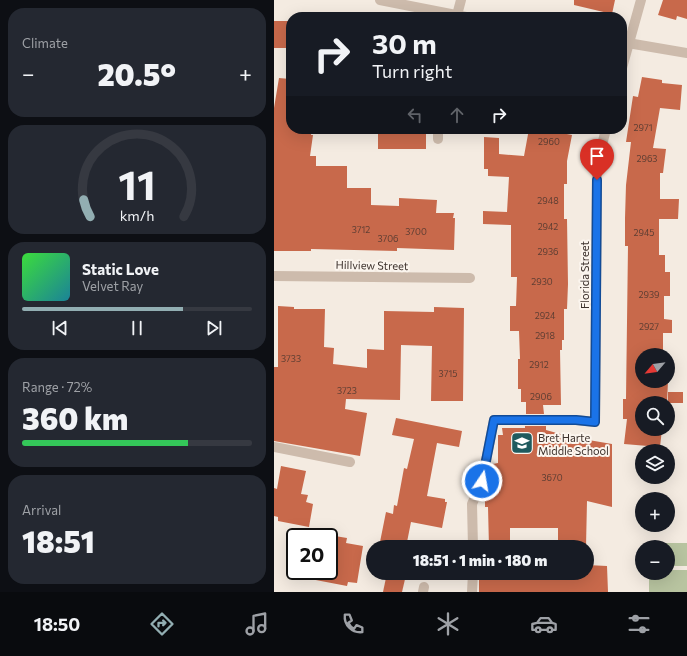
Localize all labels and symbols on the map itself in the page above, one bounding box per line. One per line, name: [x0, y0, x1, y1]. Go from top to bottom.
house number: 2971: [634, 122, 653, 133]
house number: 2960: [538, 136, 560, 147]
pin: [580, 139, 614, 180]
house number: 2963: [636, 153, 658, 164]
house number: 2948: [537, 195, 559, 206]
house number: 2942: [538, 221, 558, 232]
house number: 3712: [352, 224, 370, 235]
house number: 3700: [405, 226, 427, 237]
house number: 2945: [634, 227, 655, 238]
house number: 3706: [377, 233, 399, 244]
street label: Florida Street: [578, 240, 591, 309]
house number: 2936: [537, 246, 559, 257]
street label: Hillview Street: [335, 258, 409, 272]
house number: 2930: [531, 276, 553, 287]
house number: 2939: [638, 289, 660, 300]
house number: 2924: [535, 310, 556, 321]
house number: 2927: [639, 321, 659, 332]
house number: 2918: [535, 330, 555, 341]
north arrow: [635, 348, 675, 388]
house number: 3733: [281, 353, 301, 364]
house number: 2912: [529, 359, 549, 370]
house number: 3715: [439, 368, 457, 379]
house number: 3723: [337, 385, 357, 396]
house number: 2906: [530, 391, 552, 402]
school or university icon: Bret Harte Middle School: [509, 430, 535, 456]
place label: Bret Harte Middle School: [538, 431, 609, 457]
position arrow: [461, 460, 503, 502]
house number: 3670: [541, 472, 563, 483]
speed limit sign: 20: [286, 528, 338, 580]

